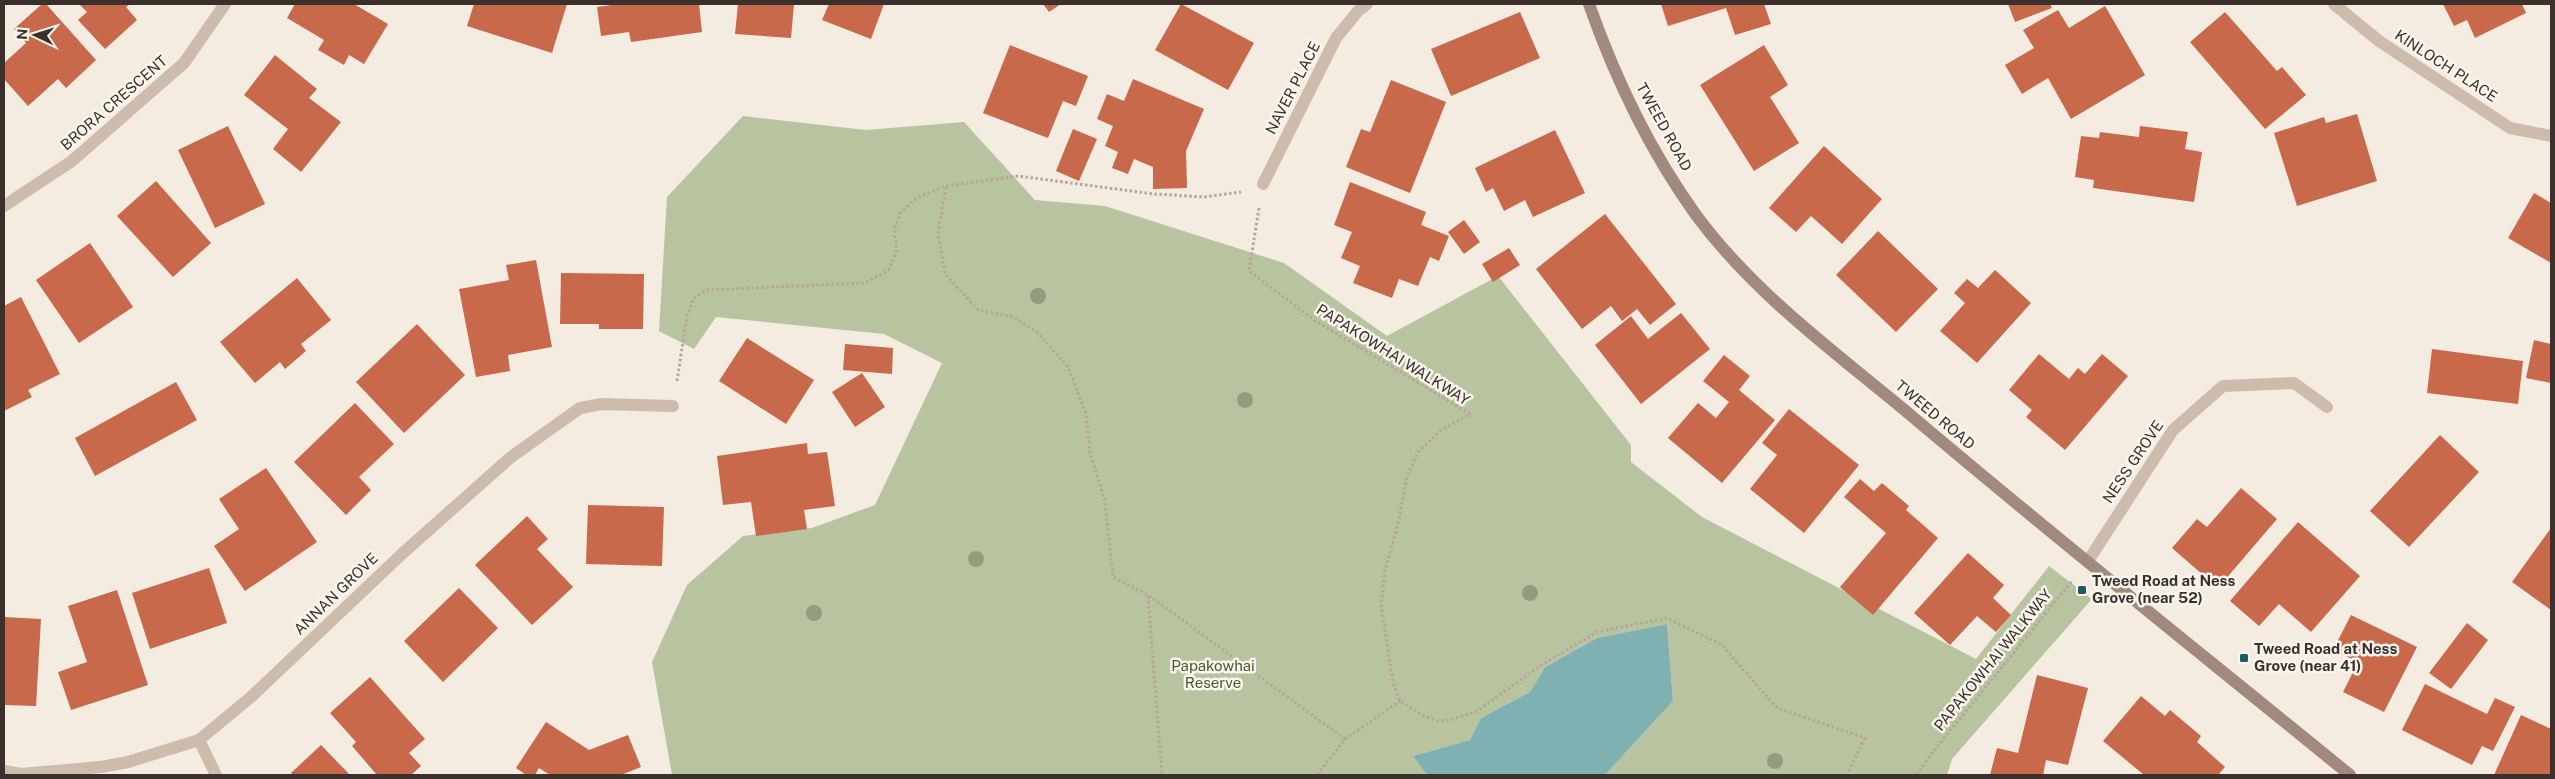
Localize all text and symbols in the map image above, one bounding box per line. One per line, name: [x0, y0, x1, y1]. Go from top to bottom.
north arrow: [10, 10, 60, 60]
street label: KINLOCH PLACE: [2392, 26, 2501, 105]
text: N: [14, 28, 30, 40]
street label: NAVER PLACE: [1262, 39, 1323, 137]
street label: BRORA CRESCENT: [57, 52, 170, 153]
street label: TWEED ROAD: [1633, 80, 1696, 174]
street label: PAPAKOWHAI WALKWAY: [1314, 300, 1473, 409]
street label: TWEED ROAD: [1892, 377, 1978, 453]
street label: NESS GROVE: [2099, 417, 2166, 506]
street label: ANNAN GROVE: [290, 549, 381, 638]
place label: Tweed Road at Ness Grove (near 52): [2092, 572, 2235, 606]
marker: Tweed Road at Ness Grove (near 52): [2076, 584, 2088, 596]
street label: PAPAKOWHAI WALKWAY: [1930, 586, 2055, 734]
place label: Tweed Road at Ness Grove (near 41): [2254, 640, 2397, 674]
marker: Tweed Road at Ness Grove (near 41): [2238, 652, 2250, 664]
park label: Papakowhai Reserve: [1171, 657, 1255, 691]

